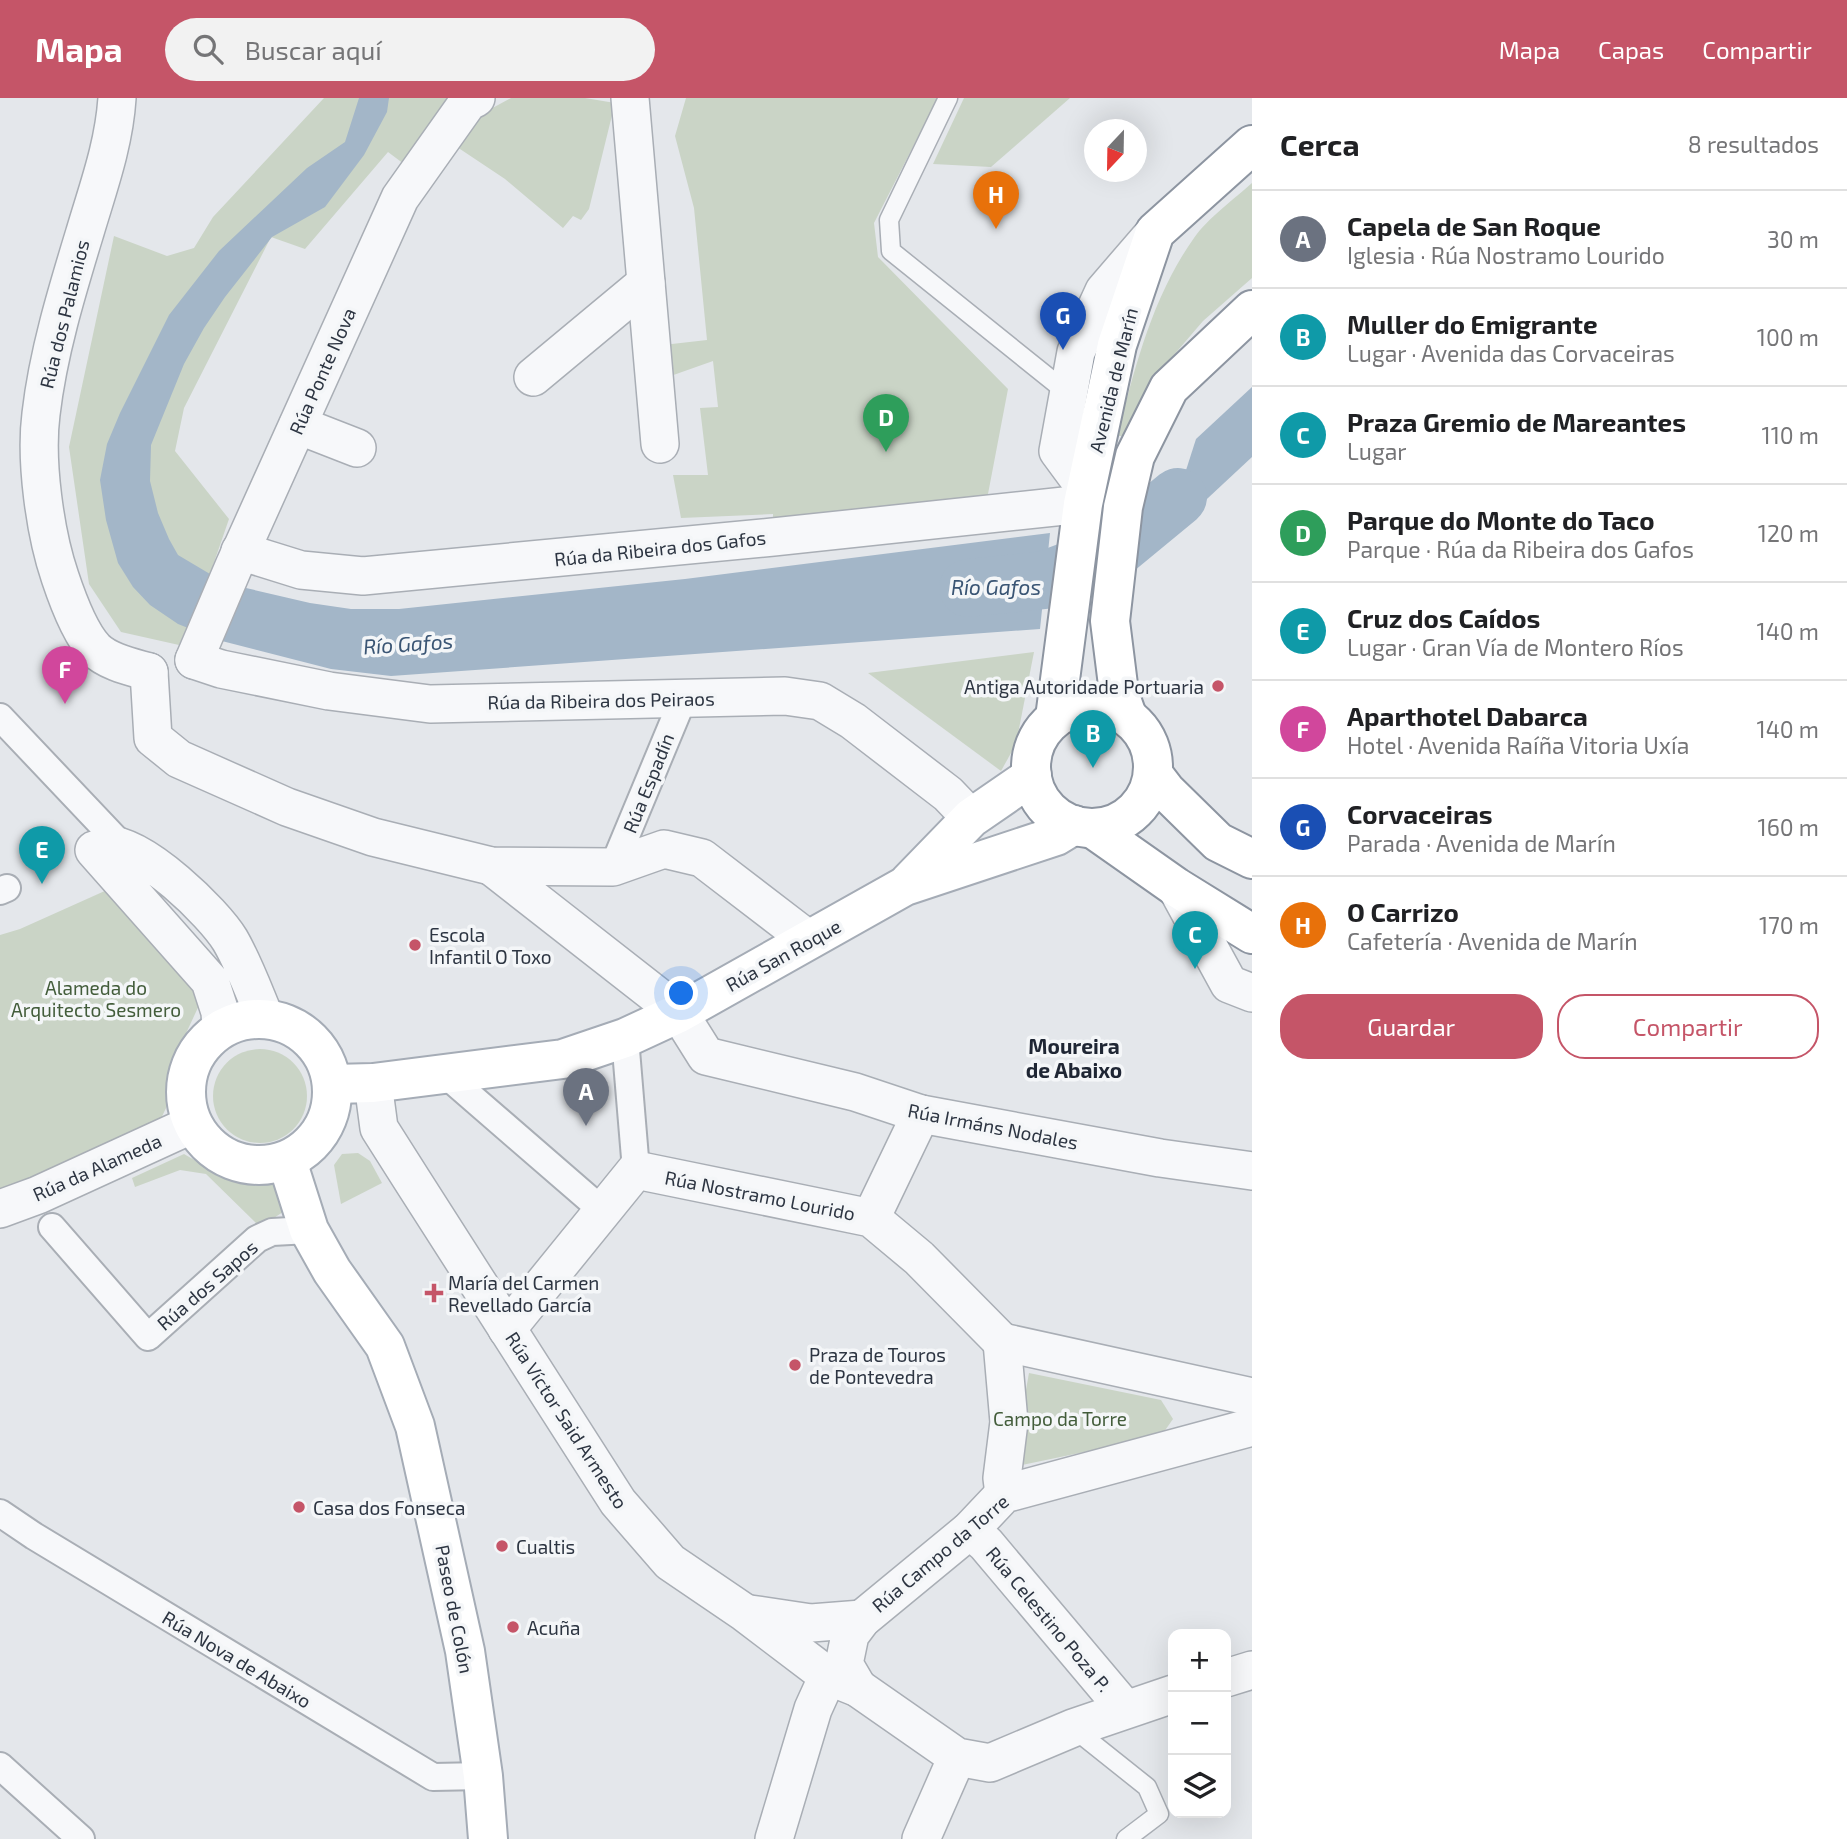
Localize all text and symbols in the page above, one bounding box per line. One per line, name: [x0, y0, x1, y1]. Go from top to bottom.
search box: [165, 18, 655, 81]
text: Mapa: [35, 29, 123, 69]
icon: search: [189, 30, 227, 68]
text: Buscar aquí: [245, 34, 382, 65]
text: Mapa: [1499, 35, 1560, 64]
text: Capas: [1598, 35, 1664, 64]
text: Compartir: [1702, 35, 1812, 64]
north arrow: [1084, 119, 1147, 182]
text: Cerca: [1280, 126, 1360, 162]
text: 8 resultados: [1688, 130, 1819, 158]
pin: H: [973, 171, 1019, 229]
text: Capela de San Roque: [1347, 210, 1601, 241]
text: A: [1295, 225, 1311, 253]
text: 30 m: [1767, 225, 1819, 253]
street label: Rúa dos Palamios: [34, 237, 94, 391]
text: Iglesia · Rúa Nostramo Lourido: [1347, 241, 1665, 269]
pin: G: [1040, 292, 1086, 350]
street label: Rúa Ponte Nova: [284, 304, 360, 438]
street label: Avenida de Marín: [1084, 305, 1142, 455]
text: Muller do Emigrante: [1347, 308, 1598, 339]
text: B: [1296, 323, 1310, 351]
text: 100 m: [1757, 323, 1819, 351]
text: Lugar · Avenida das Corvaceiras: [1347, 339, 1675, 367]
pin: D: [863, 394, 909, 452]
text: Praza Gremio de Mareantes: [1347, 406, 1686, 437]
text: C: [1296, 421, 1310, 449]
text: 110 m: [1762, 421, 1819, 449]
text: Lugar: [1347, 437, 1407, 465]
text: Parque do Monte do Taco: [1347, 504, 1655, 535]
text: D: [1295, 519, 1311, 547]
text: 120 m: [1758, 519, 1819, 547]
street label: Rúa da Ribeira dos Gafos: [553, 525, 767, 571]
text: Parque · Rúa da Ribeira dos Gafos: [1347, 535, 1694, 563]
water label: Río Gafos: [951, 574, 1041, 599]
text: Cruz dos Caídos: [1347, 602, 1540, 633]
text: E: [1296, 617, 1310, 645]
text: 140 m: [1757, 617, 1819, 645]
water label: Río Gafos: [362, 627, 454, 659]
text: Lugar · Gran Vía de Montero Ríos: [1347, 633, 1684, 661]
pin: F: [42, 646, 88, 704]
place label: Antiga Autoridade Portuaria: [964, 675, 1204, 698]
marker: Antiga Autoridade Portuaria: [1210, 678, 1226, 694]
street label: Rúa da Ribeira dos Peiraos: [487, 687, 715, 713]
text: Aparthotel Dabarca: [1347, 700, 1588, 731]
pin: B: [1070, 710, 1116, 768]
text: F: [1297, 715, 1309, 743]
text: 140 m: [1757, 715, 1819, 743]
street label: Rúa Espadín: [618, 730, 678, 836]
text: Hotel · Avenida Raíña Vitoria Uxía: [1347, 731, 1689, 759]
text: Corvaceiras: [1347, 798, 1493, 829]
text: G: [1296, 813, 1310, 841]
text: 160 m: [1758, 813, 1819, 841]
pin: E: [19, 826, 65, 884]
text: Parada · Avenida de Marín: [1347, 829, 1616, 857]
text: O Carrizo: [1347, 896, 1459, 927]
pin: C: [1172, 911, 1218, 969]
text: H: [1295, 911, 1311, 939]
text: 170 m: [1759, 911, 1819, 939]
street label: Rúa San Roque: [721, 914, 845, 996]
place label: Escola Infantil O Toxo: [429, 923, 552, 968]
text: Cafetería · Avenida de Marín: [1347, 927, 1638, 955]
marker: Escola Infantil O Toxo: [407, 937, 423, 953]
park label: Alameda do Arquitecto Sesmero: [11, 976, 181, 1021]
your location: [664, 976, 698, 1010]
button: Guardar: [1280, 994, 1543, 1059]
button: Compartir: [1557, 994, 1819, 1059]
district label: Moureira de Abaixo: [1026, 1033, 1122, 1082]
pin: A: [563, 1068, 609, 1126]
street label: Rúa Irmáns Nodales: [906, 1098, 1080, 1154]
street label: Rúa da Alameda: [29, 1128, 165, 1206]
street label: Rúa Nostramo Lourido: [663, 1165, 857, 1225]
street label: Rúa dos Sapos: [152, 1235, 262, 1335]
place label: María del Carmen Revellado García: [448, 1271, 599, 1316]
marker: María del Carmen Revellado García: [426, 1285, 442, 1301]
street label: Rúa Víctor Said Armesto: [501, 1327, 633, 1513]
place label: Praza de Touros de Pontevedra: [809, 1343, 946, 1388]
marker: Praza de Touros de Pontevedra: [787, 1357, 803, 1373]
park label: Campo da Torre: [993, 1407, 1127, 1430]
street label: Rúa Campo da Torre: [867, 1489, 1013, 1617]
place label: Casa dos Fonseca: [313, 1496, 466, 1519]
marker: Casa dos Fonseca: [291, 1499, 307, 1515]
place label: Cualtis: [516, 1535, 575, 1558]
marker: Cualtis: [494, 1538, 510, 1554]
street label: Rúa Celestino Poza P.: [982, 1542, 1116, 1696]
street label: Paseo de Colón: [431, 1543, 479, 1675]
street label: Rúa Nova de Abaixo: [159, 1606, 315, 1712]
place label: Acuña: [527, 1616, 580, 1639]
marker: Acuña: [505, 1619, 521, 1635]
map controls: [1168, 1629, 1231, 1818]
button: +: [1168, 1629, 1231, 1692]
button: −: [1168, 1692, 1231, 1755]
button: layers: [1168, 1755, 1231, 1818]

